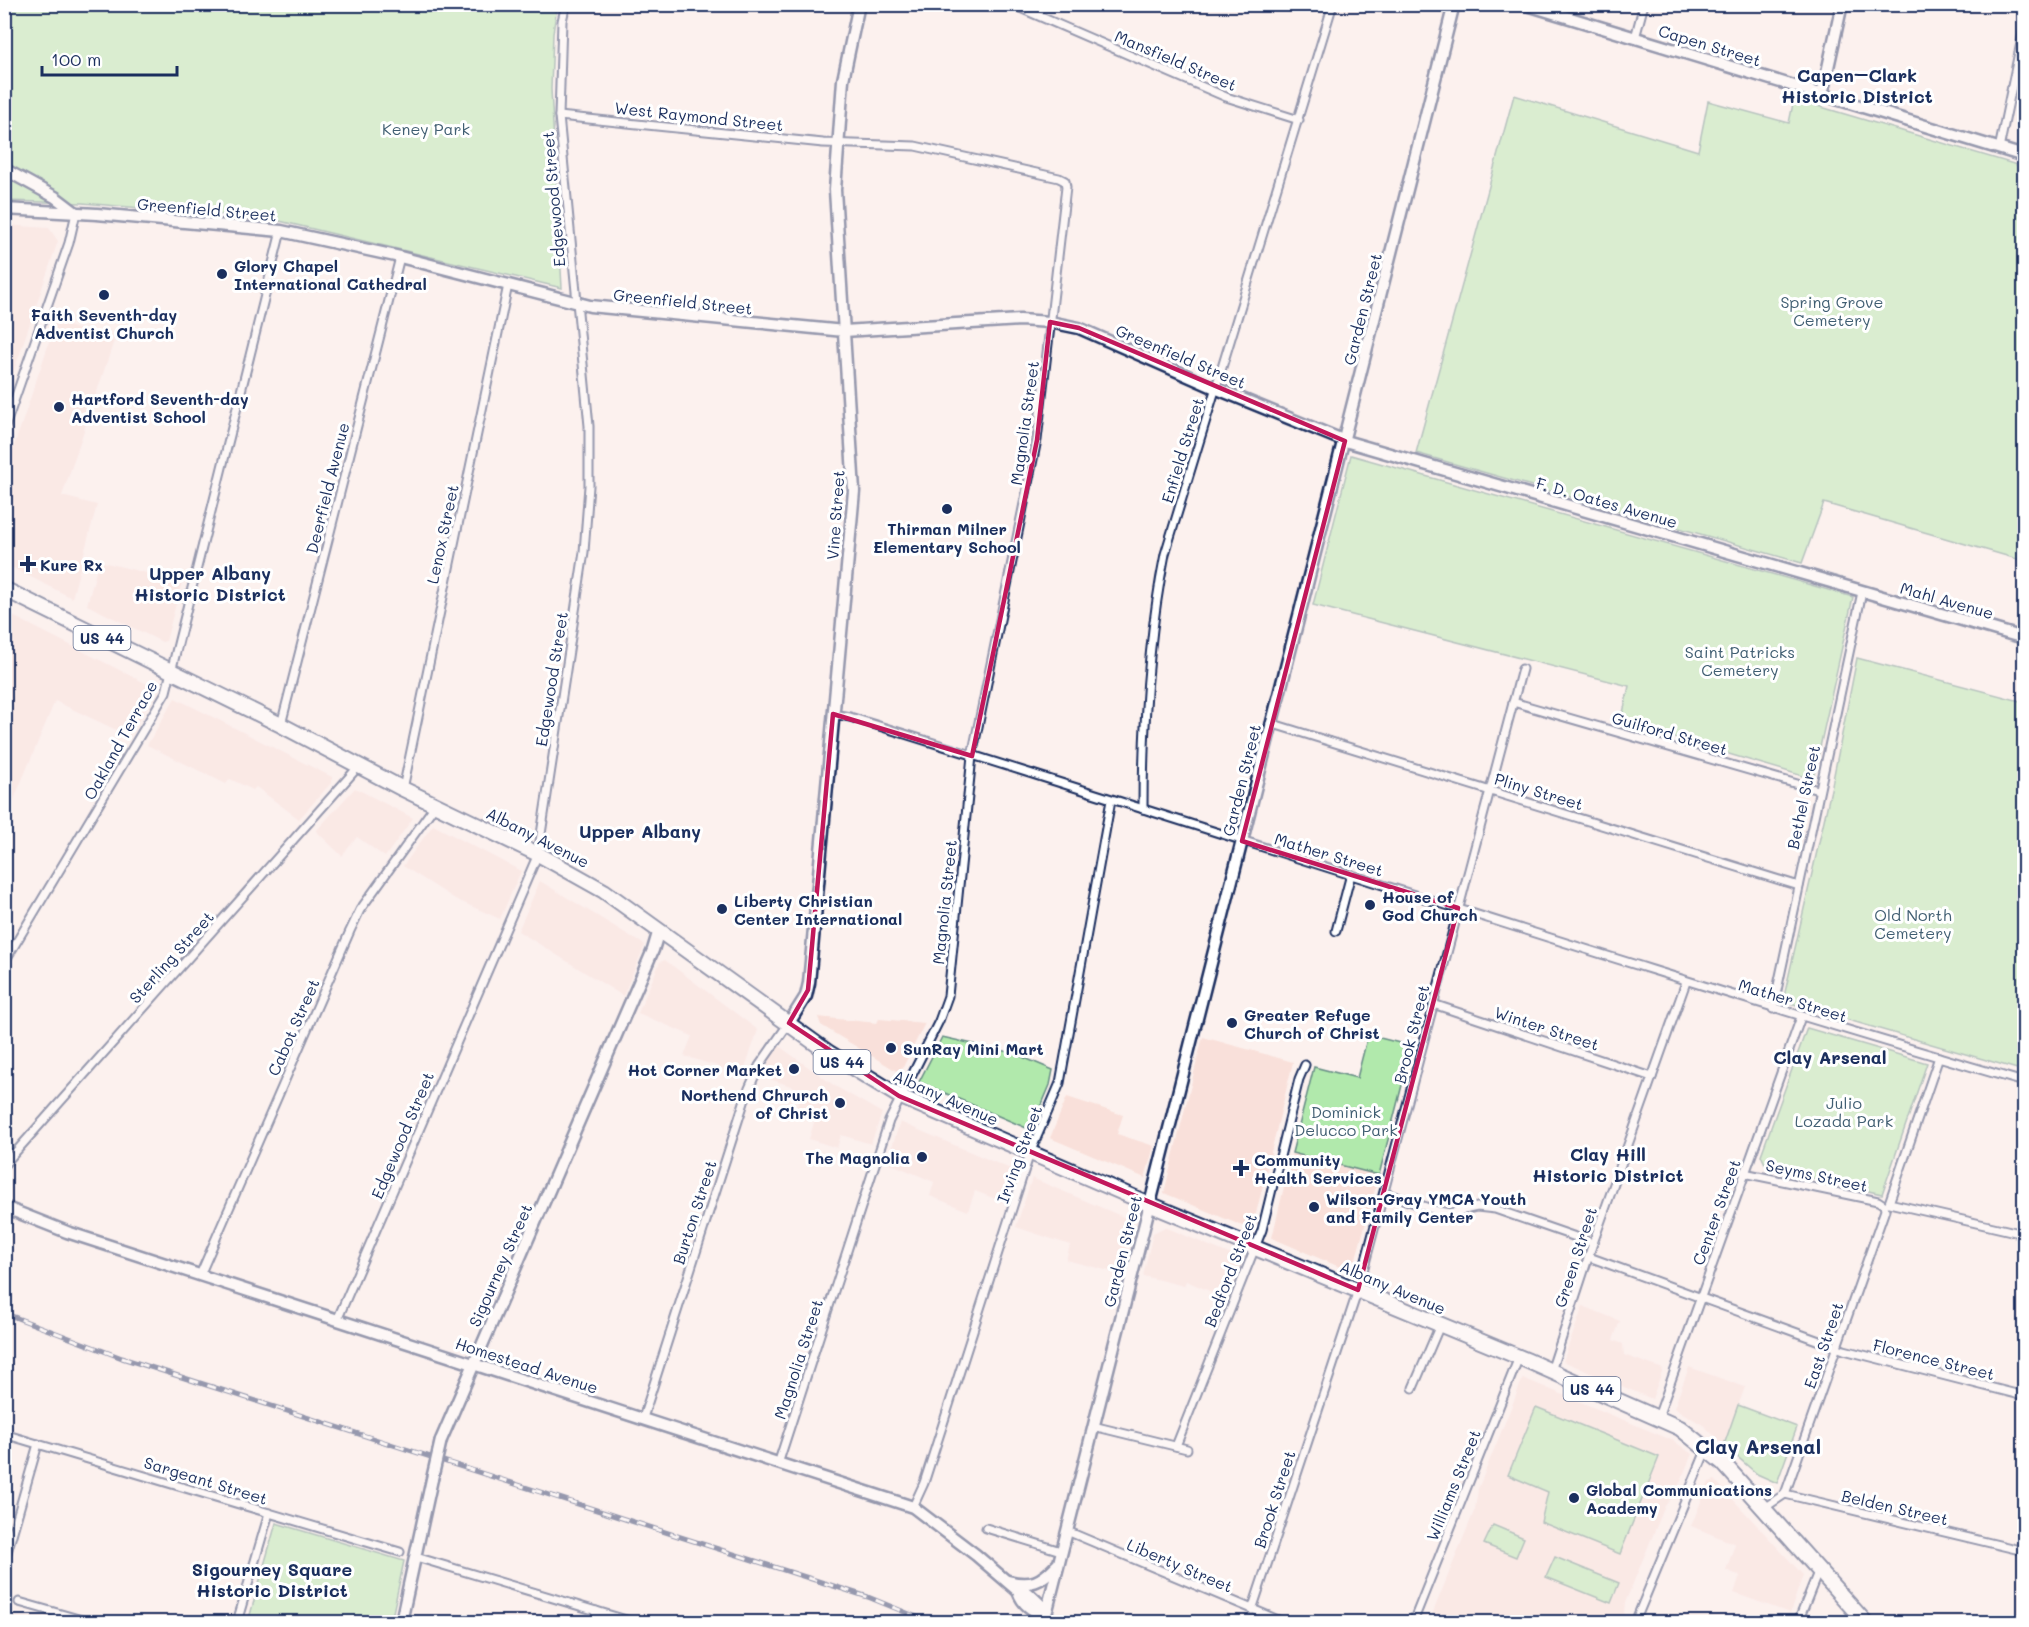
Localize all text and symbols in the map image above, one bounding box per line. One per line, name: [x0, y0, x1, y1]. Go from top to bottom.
street label: Capen Street: [1656, 19, 1764, 71]
street label: Mansfield Street: [1112, 25, 1240, 95]
scale bar: [42, 39, 177, 77]
text: 100 m: [51, 47, 101, 71]
district label: Capen–Clark Historic District: [1781, 63, 1933, 108]
street label: West Raymond Street: [613, 97, 785, 135]
park label: Keney Park: [382, 118, 470, 139]
street label: Edgewood Street: [537, 130, 569, 268]
street label: Greenfield Street: [136, 192, 278, 226]
street label: Garden Street: [1338, 251, 1386, 367]
place label: Glory Chapel International Cathedral: [234, 255, 427, 294]
marker: Glory Chapel International Cathedral: [215, 267, 229, 281]
street label: Greenfield Street: [612, 283, 754, 319]
marker: Faith Seventh-day Adventist Church: [97, 288, 111, 302]
park label: Spring Grove Cemetery: [1781, 291, 1883, 330]
place label: Faith Seventh-day Adventist Church: [31, 304, 178, 343]
street label: Greenfield Street: [1113, 319, 1249, 393]
street label: Magnolia Street: [1005, 360, 1043, 486]
place label: Hartford Seventh-day Adventist School: [71, 388, 249, 427]
street label: Enfield Street: [1156, 395, 1208, 505]
marker: Hartford Seventh-day Adventist School: [52, 400, 66, 414]
street label: Deerfield Avenue: [301, 420, 353, 556]
street label: Vine Street: [821, 469, 849, 561]
street label: F. D. Oates Avenue: [1534, 472, 1680, 532]
street label: Lenox Street: [421, 482, 463, 586]
marker: Thirman Milner Elementary School: [940, 502, 954, 516]
place label: Thirman Milner Elementary School: [873, 518, 1021, 557]
place label: Kure Rx: [40, 554, 103, 575]
marker: Kure Rx: [21, 557, 35, 571]
district label: Upper Albany Historic District: [134, 561, 286, 606]
street label: Mahl Avenue: [1898, 577, 1996, 623]
street label: Edgewood Street: [530, 610, 572, 748]
road number: US 44: [74, 626, 130, 650]
park label: Saint Patricks Cemetery: [1685, 641, 1795, 680]
street label: Oakland Terrace: [78, 677, 162, 803]
street label: Guilford Street: [1610, 706, 1730, 760]
street label: Garden Street: [1217, 722, 1265, 838]
street label: Bethel Street: [1782, 743, 1824, 851]
street label: Pliny Street: [1492, 768, 1586, 814]
street label: Albany Avenue: [483, 802, 593, 872]
district label: Upper Albany: [579, 819, 701, 843]
street label: Mather Street: [1272, 827, 1386, 881]
street label: Magnolia Street: [927, 839, 961, 965]
place label: House of God Church: [1382, 886, 1477, 925]
place label: Liberty Christian Center International: [734, 890, 902, 929]
marker: House of God Church: [1363, 898, 1377, 912]
marker: Liberty Christian Center International: [715, 902, 729, 916]
park label: Old North Cemetery: [1874, 904, 1952, 943]
street label: Sterling Street: [124, 906, 218, 1008]
street label: Mather Street: [1736, 973, 1850, 1027]
street label: Cabot Street: [262, 975, 324, 1079]
street label: Brook Street: [1389, 982, 1433, 1086]
street label: Winter Street: [1492, 1001, 1602, 1055]
place label: Greater Refuge Church of Christ: [1244, 1004, 1380, 1043]
marker: Greater Refuge Church of Christ: [1225, 1016, 1239, 1030]
place label: SunRay Mini Mart: [903, 1038, 1044, 1059]
marker: SunRay Mini Mart: [884, 1041, 898, 1055]
district label: Clay Arsenal: [1773, 1045, 1887, 1069]
road number: US 44: [814, 1050, 870, 1074]
place label: Hot Corner Market: [627, 1059, 782, 1080]
marker: Hot Corner Market: [787, 1062, 801, 1076]
street label: Albany Avenue: [890, 1064, 1002, 1130]
street label: Edgewood Street: [366, 1068, 438, 1202]
place label: Northend Chrurch of Christ: [681, 1084, 828, 1123]
park label: Julio Lozada Park: [1795, 1092, 1893, 1131]
marker: Northend Chrurch of Christ: [833, 1096, 847, 1110]
park label: Dominick Delucco Park: [1294, 1101, 1398, 1140]
street label: Irving Street: [992, 1102, 1046, 1206]
district label: Clay Hill Historic District: [1532, 1142, 1684, 1187]
place label: The Magnolia: [805, 1147, 910, 1168]
place label: Community Health Services: [1254, 1149, 1382, 1188]
marker: The Magnolia: [915, 1150, 929, 1164]
street label: Seyms Street: [1764, 1154, 1870, 1196]
street label: Center Street: [1687, 1156, 1745, 1268]
street label: Burton Street: [667, 1157, 721, 1267]
marker: Community Health Services: [1232, 1159, 1250, 1177]
place label: Wilson-Gray YMCA Youth and Family Center: [1326, 1188, 1526, 1227]
street label: Garden Street: [1098, 1193, 1146, 1309]
street label: Sigourney Street: [463, 1200, 537, 1330]
marker: Wilson-Gray YMCA Youth and Family Center: [1307, 1200, 1321, 1214]
street label: Green Street: [1549, 1204, 1601, 1310]
street label: Bedford Street: [1199, 1210, 1261, 1330]
street label: Albany Avenue: [1337, 1255, 1449, 1319]
street label: Magnolia Street: [769, 1296, 827, 1422]
street label: East Street: [1798, 1299, 1848, 1391]
street label: Homestead Avenue: [453, 1332, 601, 1398]
street label: Florence Street: [1871, 1334, 1997, 1384]
road number: US 44: [1564, 1377, 1620, 1401]
street label: Williams Street: [1421, 1426, 1485, 1544]
district label: Clay Arsenal: [1695, 1433, 1821, 1459]
street label: Brook Street: [1248, 1447, 1300, 1551]
street label: Sargeant Street: [142, 1451, 270, 1509]
place label: Global Communications Academy: [1586, 1479, 1772, 1518]
street label: Belden Street: [1840, 1485, 1950, 1529]
marker: Global Communications Academy: [1567, 1491, 1581, 1505]
street label: Liberty Street: [1124, 1533, 1236, 1597]
district label: Sigourney Square Historic District: [192, 1557, 352, 1602]

